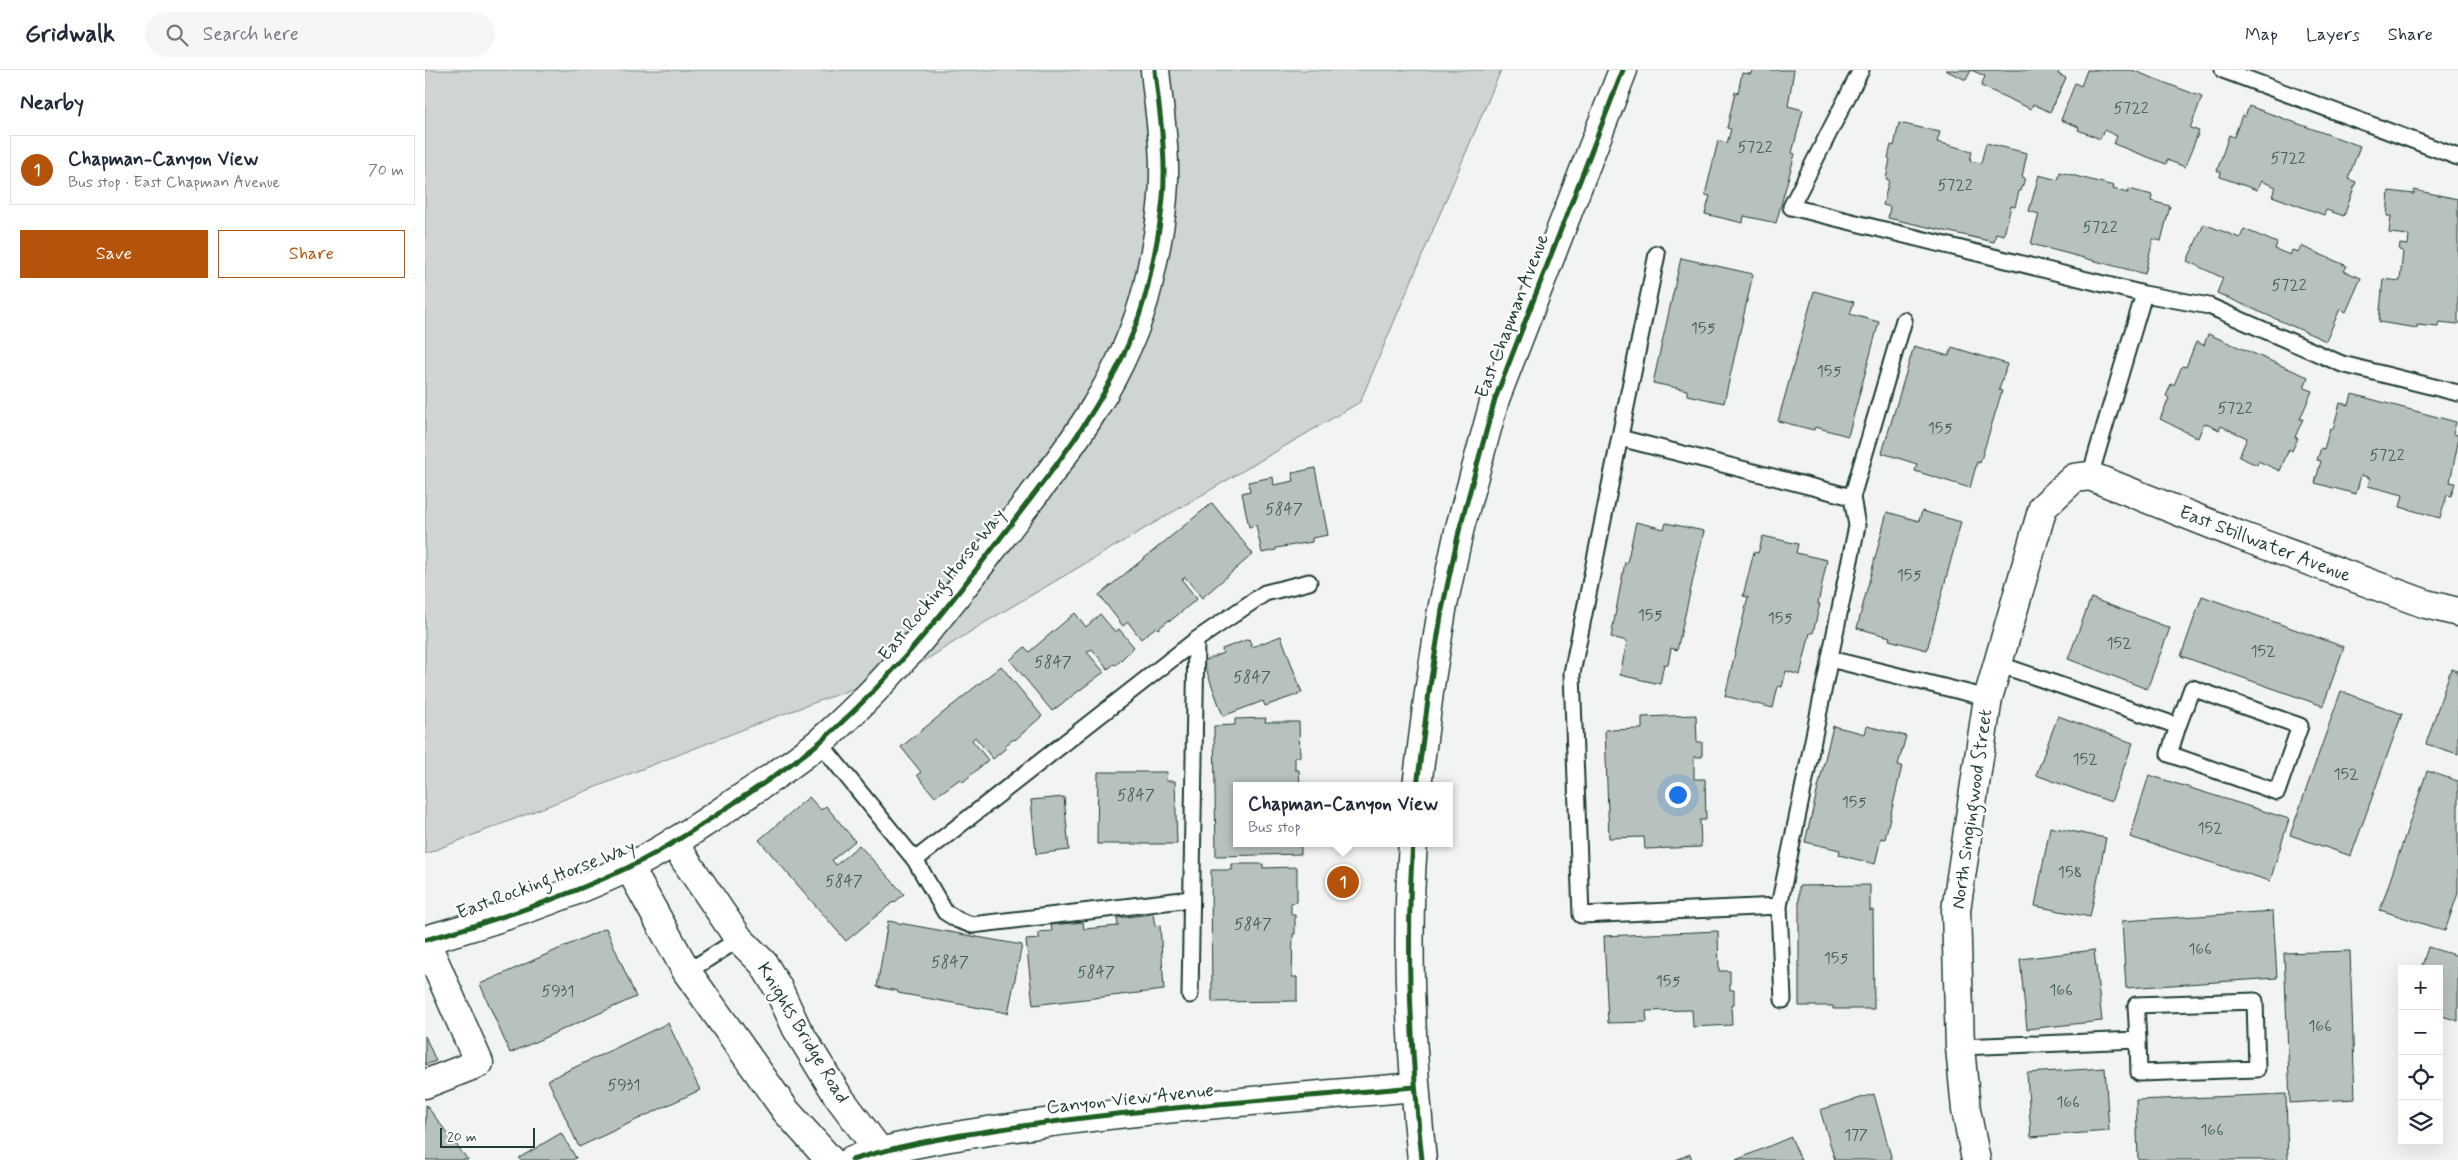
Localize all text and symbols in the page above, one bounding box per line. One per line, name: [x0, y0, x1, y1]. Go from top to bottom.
search box: [145, 12, 495, 57]
text: Gridwalk: [25, 19, 115, 50]
icon: search: [163, 21, 191, 49]
text: Search here: [203, 22, 298, 47]
text: Map: [2245, 23, 2278, 47]
text: Layers: [2306, 23, 2360, 47]
text: Share: [2388, 23, 2433, 47]
text: Nearby: [20, 89, 84, 117]
house number: 5722: [2113, 98, 2149, 119]
house number: 5722: [1737, 137, 1773, 158]
text: Chapman-Canyon View: [68, 147, 258, 172]
house number: 5722: [2270, 148, 2306, 169]
text: 1: [33, 160, 41, 181]
text: 70 m: [368, 160, 404, 181]
text: Bus stop · East Chapman Avenue: [68, 172, 280, 193]
house number: 5722: [1937, 175, 1973, 196]
house number: 5722: [2082, 217, 2118, 238]
button: Save: [20, 230, 208, 278]
button: Share: [218, 230, 405, 278]
street label: East Chapman Avenue: [1469, 230, 1555, 402]
house number: 5722: [2271, 275, 2307, 296]
house number: 155: [1691, 318, 1715, 339]
house number: 155: [1817, 361, 1841, 382]
house number: 5722: [2217, 398, 2253, 419]
house number: 155: [1928, 418, 1952, 439]
house number: 5722: [2369, 445, 2405, 466]
house number: 5847: [1265, 499, 1303, 520]
street label: East Stillwater Avenue: [2175, 500, 2355, 588]
street label: East Rocking Horse Way: [873, 503, 1014, 668]
house number: 155: [1897, 565, 1921, 586]
house number: 155: [1638, 605, 1662, 626]
house number: 155: [1768, 608, 1792, 629]
house number: 152: [2106, 633, 2132, 654]
house number: 152: [2250, 641, 2276, 662]
house number: 5847: [1034, 652, 1072, 673]
house number: 5847: [1233, 667, 1271, 688]
street label: North Singingwood Street: [1946, 707, 2001, 911]
house number: 152: [2072, 749, 2098, 770]
house number: 152: [2333, 764, 2359, 785]
popup: [1233, 782, 1453, 847]
your location: [1665, 782, 1691, 808]
house number: 5847: [1117, 785, 1155, 806]
text: Chapman-Canyon View: [1248, 792, 1438, 817]
house number: 155: [1842, 792, 1866, 813]
text: Bus stop: [1248, 817, 1301, 838]
house number: 152: [2197, 818, 2223, 839]
street label: East Rocking Horse Way: [453, 834, 640, 928]
house number: 158: [2058, 862, 2082, 883]
pin: 1: [1327, 863, 1359, 901]
house number: 5847: [825, 871, 863, 892]
house number: 5847: [1234, 914, 1272, 935]
house number: 166: [2188, 939, 2212, 960]
house number: 155: [1824, 948, 1848, 969]
house number: 5847: [931, 952, 969, 973]
street label: Knights Bridge Road: [749, 958, 855, 1109]
house number: 5847: [1077, 962, 1115, 983]
map controls: [2398, 965, 2443, 1145]
button: +: [2398, 965, 2443, 1010]
house number: 155: [1656, 971, 1680, 992]
house number: 166: [2049, 980, 2073, 1001]
house number: 5931: [542, 981, 574, 1002]
button: −: [2398, 1010, 2443, 1055]
house number: 166: [2308, 1016, 2332, 1037]
button: locate: [2398, 1055, 2443, 1100]
house number: 5931: [608, 1075, 640, 1096]
street label: Canyon View Avenue: [1045, 1078, 1215, 1120]
house number: 166: [2056, 1092, 2080, 1113]
button: layers: [2398, 1100, 2443, 1145]
house number: 166: [2200, 1120, 2224, 1141]
scale bar: [440, 1125, 535, 1148]
house number: 177: [1844, 1125, 1868, 1146]
text: 20 m: [447, 1128, 477, 1146]

